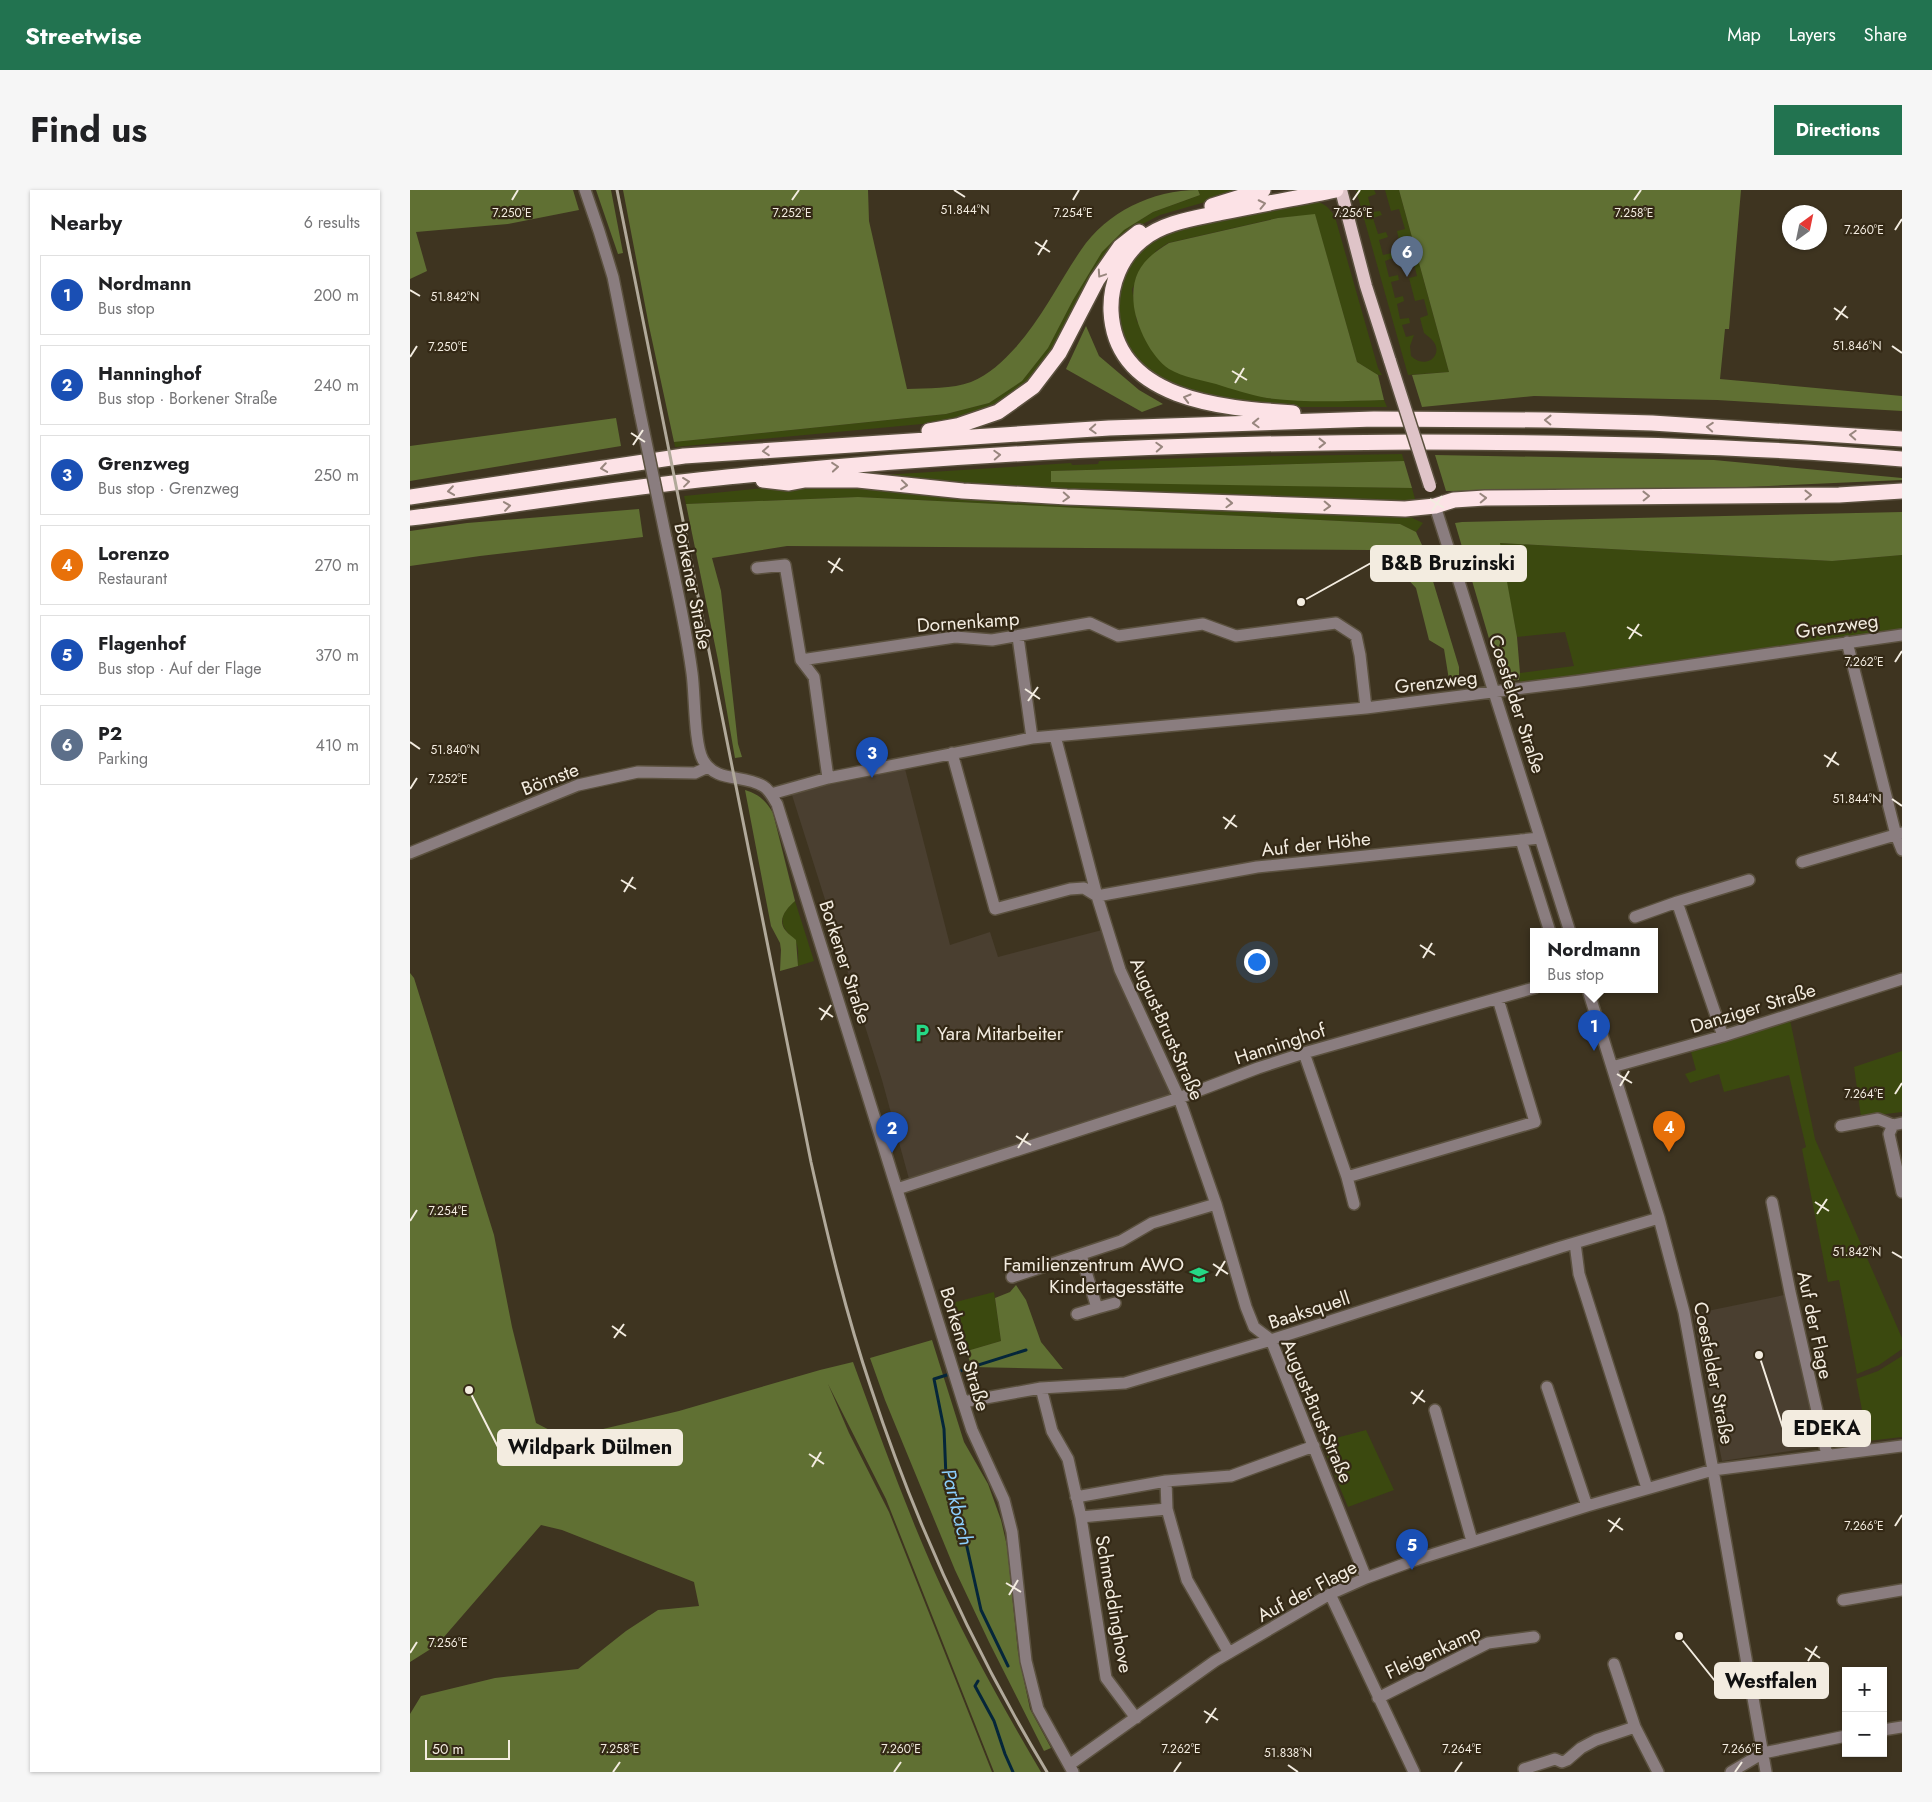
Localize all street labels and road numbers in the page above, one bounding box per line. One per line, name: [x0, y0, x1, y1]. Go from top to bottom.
street label: Borkener Straße: [667, 520, 719, 652]
street label: Dornenkamp: [916, 605, 1020, 639]
street label: Grenzweg: [1794, 607, 1880, 645]
street label: Coesfelder Straße: [1482, 631, 1552, 777]
street label: Grenzweg: [1393, 664, 1479, 700]
street label: Börnste: [517, 756, 583, 802]
street label: Auf der Höhe: [1260, 825, 1372, 863]
street label: Borkener Straße: [812, 897, 878, 1027]
street label: August-Brust-Straße: [1123, 953, 1211, 1105]
street label: Danziger Straße: [1687, 976, 1819, 1040]
street label: Hanninghof: [1231, 1016, 1330, 1071]
street label: Auf der Flage: [1790, 1269, 1840, 1382]
street label: Borkener Straße: [933, 1284, 997, 1415]
street label: Baaksquell: [1265, 1284, 1353, 1336]
street label: Coesfelder Straße: [1687, 1300, 1741, 1447]
street label: August-Brust-Straße: [1275, 1335, 1360, 1487]
street label: Schmeddinghove: [1089, 1533, 1139, 1675]
street label: Auf der Flage: [1252, 1553, 1362, 1629]
street label: Fleigenkamp: [1381, 1618, 1485, 1686]

